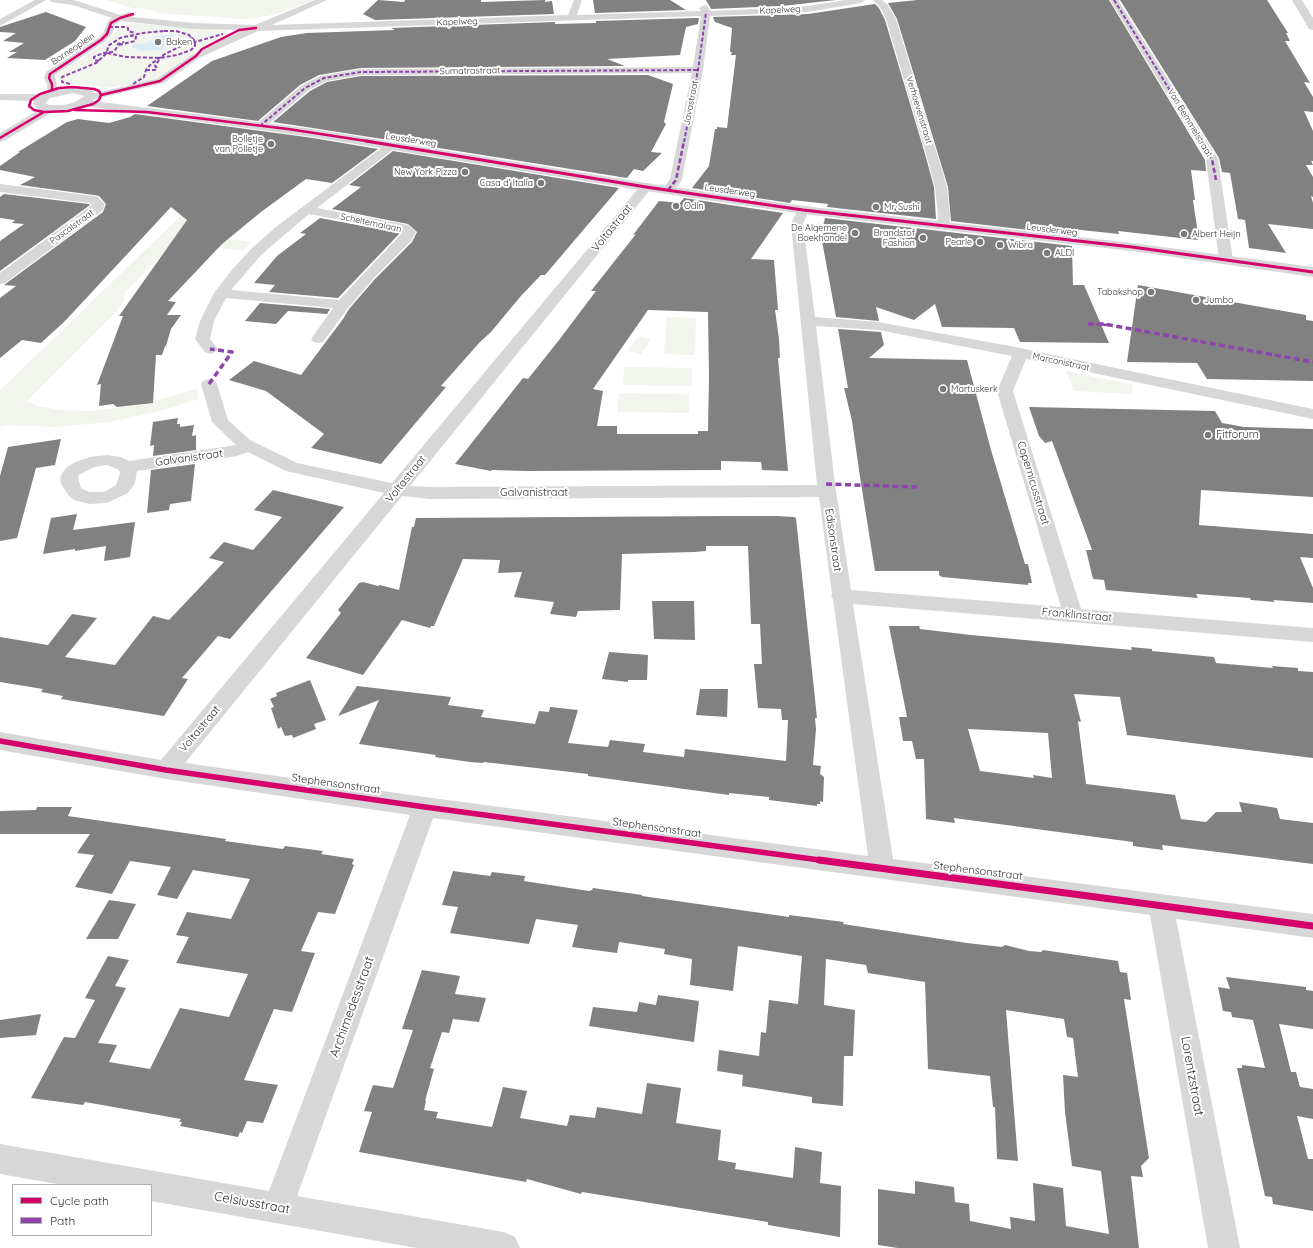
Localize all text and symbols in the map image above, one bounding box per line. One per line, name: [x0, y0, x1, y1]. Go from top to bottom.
street label: Kapelweg: [759, 4, 801, 16]
street label: Kapelweg: [436, 16, 478, 28]
street label: Borneoplein: [49, 31, 97, 67]
marker: Baken: [153, 37, 163, 47]
place label: Baken: [166, 37, 192, 47]
street label: Sumatrastraat: [440, 65, 500, 77]
street label: Verhoevenstraat: [904, 75, 934, 145]
street label: Javastraat: [681, 80, 701, 126]
street label: Van Bemmelstraat: [1165, 87, 1215, 159]
street label: Leusderweg: [385, 131, 437, 149]
place label: Bolletje van Polletje: [215, 134, 263, 155]
marker: Bolletje van Polletje: [266, 139, 276, 149]
place label: New York Pizza: [394, 167, 457, 177]
marker: New York Pizza: [460, 167, 470, 177]
place label: Casa d' Italia: [480, 178, 533, 188]
marker: Casa d' Italia: [536, 178, 546, 188]
street label: Leusderweg: [704, 182, 756, 200]
marker: Odin: [671, 201, 681, 211]
place label: Odin: [684, 201, 704, 211]
street label: Voltastraat: [589, 202, 635, 254]
marker: Mr. Sushi: [871, 202, 881, 212]
place label: Mr. Sushi: [884, 202, 919, 212]
street label: Pascalstraat: [48, 207, 96, 247]
street label: Scheltemalaan: [340, 211, 402, 235]
street label: Leusderweg: [1026, 222, 1078, 238]
place label: De Algemene Boekhandel: [791, 223, 847, 244]
marker: De Algemene Boekhandel: [850, 228, 860, 238]
place label: Brandstof Fashion: [874, 228, 915, 249]
marker: Albert Heijn: [1179, 229, 1189, 239]
place label: Albert Heijn: [1192, 229, 1241, 239]
marker: Brandstof Fashion: [918, 233, 928, 243]
place label: Pearle: [946, 237, 972, 247]
marker: Pearle: [975, 237, 985, 247]
marker: Wibra: [995, 240, 1005, 250]
place label: Wibra: [1008, 240, 1033, 250]
marker: ALDI: [1042, 248, 1052, 258]
place label: ALDI: [1055, 248, 1074, 258]
place label: Tabakshop: [1097, 287, 1143, 297]
marker: Tabakshop: [1146, 287, 1156, 297]
marker: Jumbo: [1191, 295, 1201, 305]
place label: Jumbo: [1204, 295, 1233, 305]
street label: Marconistraat: [1031, 351, 1091, 373]
marker: Martuskerk: [938, 384, 948, 394]
place label: Martuskerk: [951, 384, 998, 394]
place label: Fitforum: [1216, 428, 1259, 442]
marker: Fitforum: [1203, 430, 1213, 440]
street label: Copernicusstraat: [1014, 440, 1052, 526]
street label: Galvanistraat: [154, 447, 224, 469]
street label: Voltastraat: [383, 453, 429, 505]
street label: Galvanistraat: [500, 486, 568, 500]
street label: Edisonstraat: [822, 508, 844, 572]
street label: Franklinstraat: [1041, 605, 1113, 625]
street label: Voltastraat: [177, 703, 223, 755]
street label: Stephensonstraat: [291, 771, 381, 797]
street label: Stephensonstraat: [612, 815, 702, 841]
street label: Stephensonstraat: [933, 859, 1023, 883]
street label: Archimedesstraat: [327, 954, 377, 1060]
street label: Lorentzstraat: [1177, 1035, 1207, 1117]
legend: [12, 1184, 152, 1236]
street label: Celsiusstraat: [213, 1189, 291, 1217]
text: Cycle path: [50, 1193, 109, 1208]
text: Path: [50, 1213, 75, 1228]

